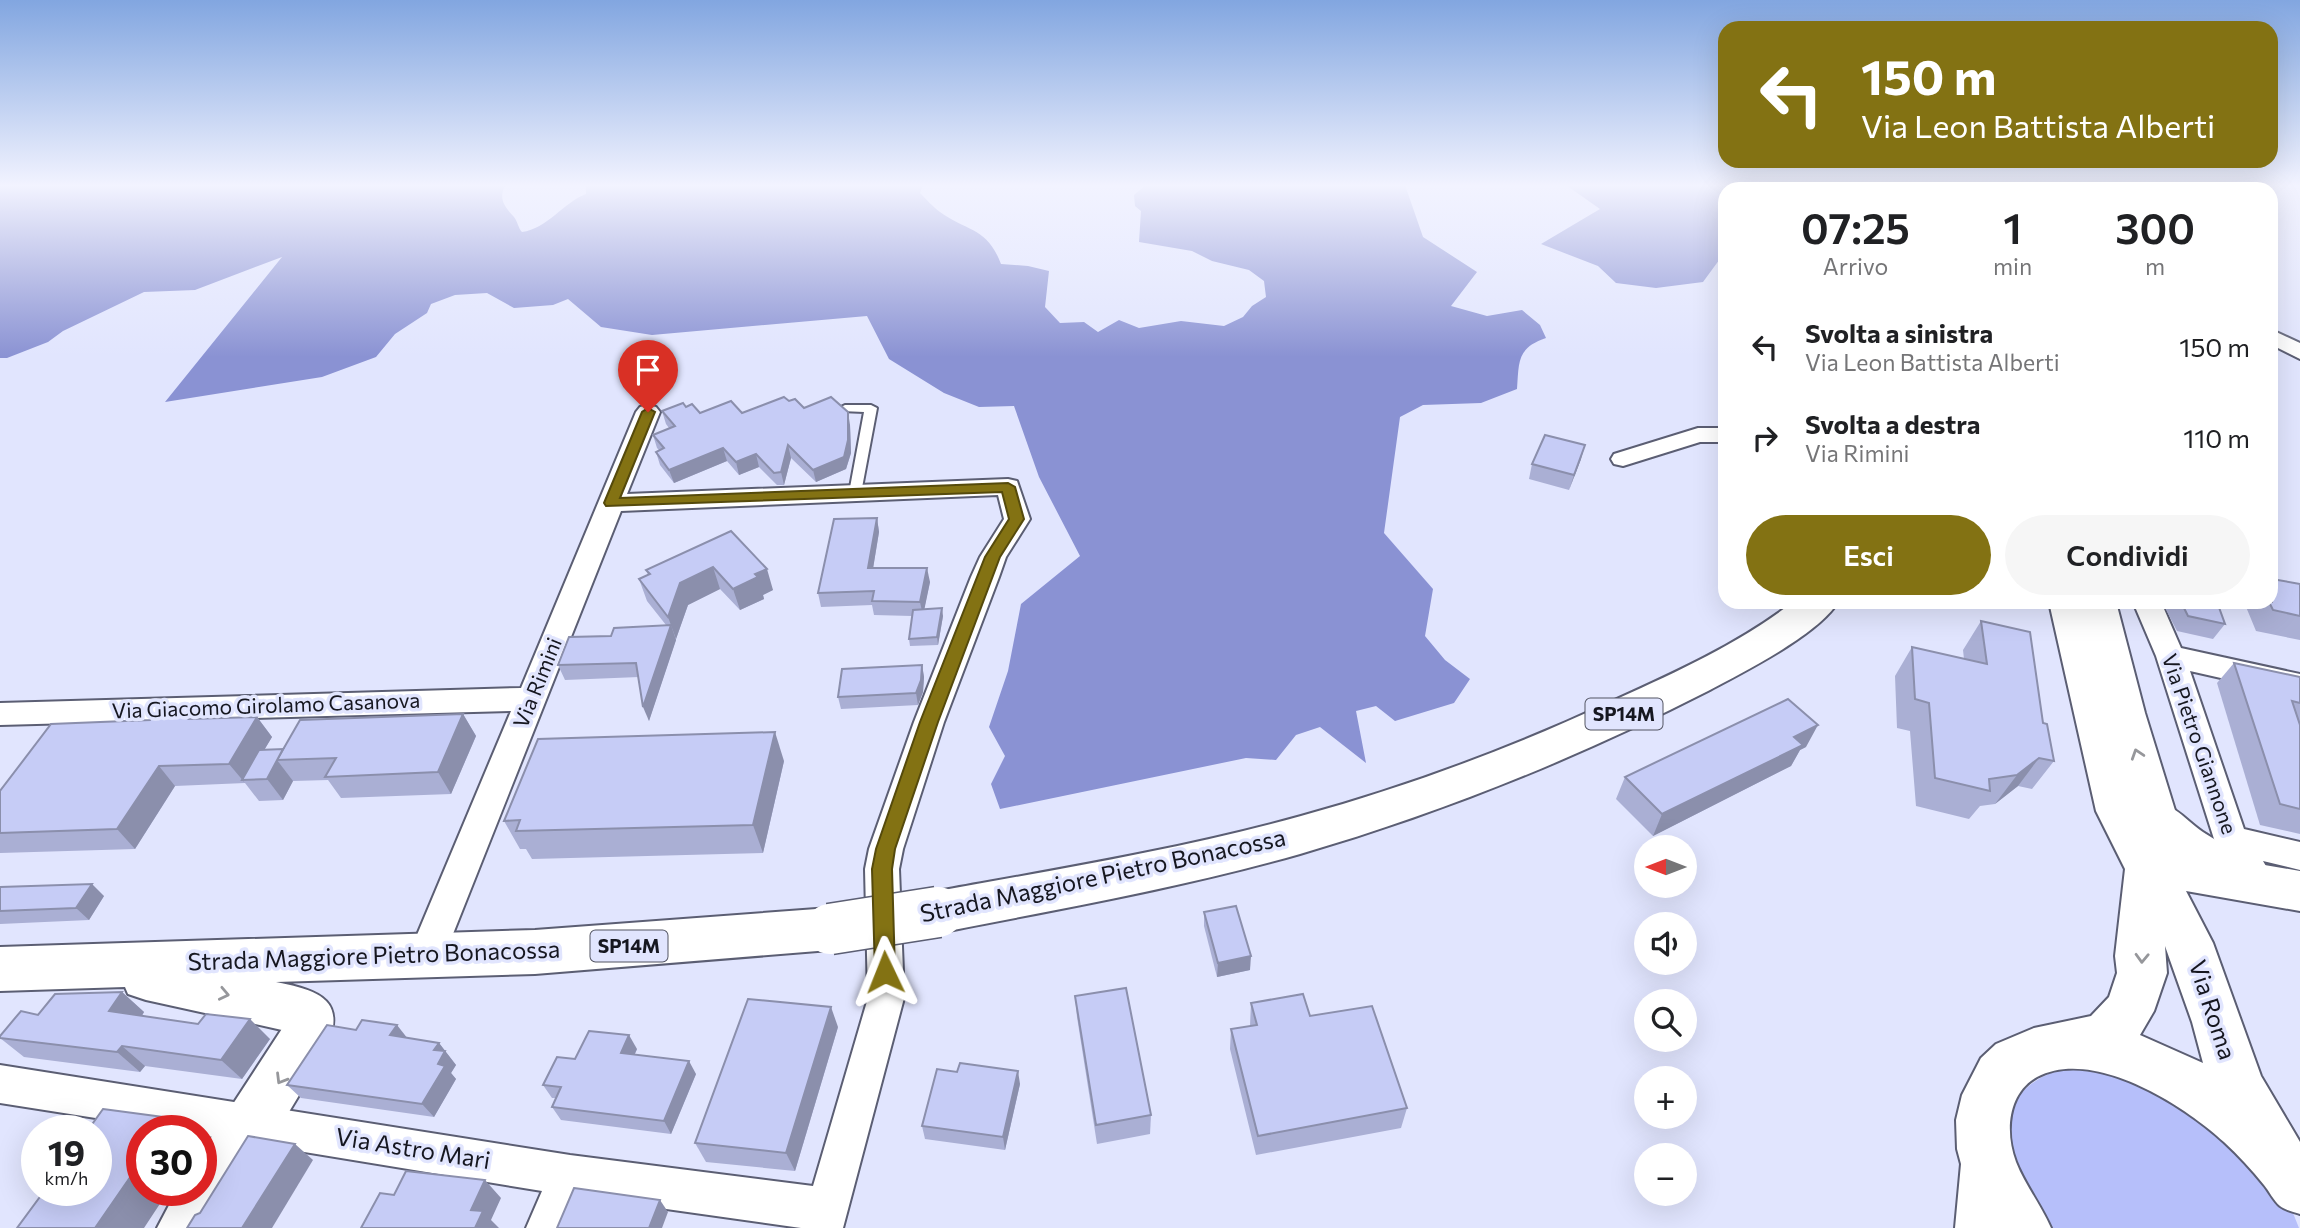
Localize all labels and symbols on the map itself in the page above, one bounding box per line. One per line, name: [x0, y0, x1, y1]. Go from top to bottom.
pin: [618, 340, 678, 412]
street label: Via Rimini: [507, 634, 566, 731]
street label: Via Pietro Giannone: [2158, 650, 2243, 837]
street label: Via Giacomo Girolamo Casanova: [111, 687, 421, 722]
road number: SP14M: [1586, 698, 1662, 730]
one-way arrow: [2131, 748, 2146, 760]
street label: Strada Maggiore Pietro Bonacossa: [917, 822, 1288, 927]
north arrow: [1634, 835, 1698, 898]
road number: SP14M: [590, 930, 668, 962]
street label: Strada Maggiore Pietro Bonacossa: [187, 934, 561, 976]
position arrow: [848, 935, 922, 1009]
one-way arrow: [2134, 952, 2149, 963]
street label: Via Roma: [2184, 956, 2243, 1063]
one-way arrow: [218, 986, 230, 1001]
one-way arrow: [276, 1071, 289, 1084]
speed limit sign: 30: [126, 1115, 217, 1206]
street label: Via Astro Mari: [334, 1121, 493, 1174]

